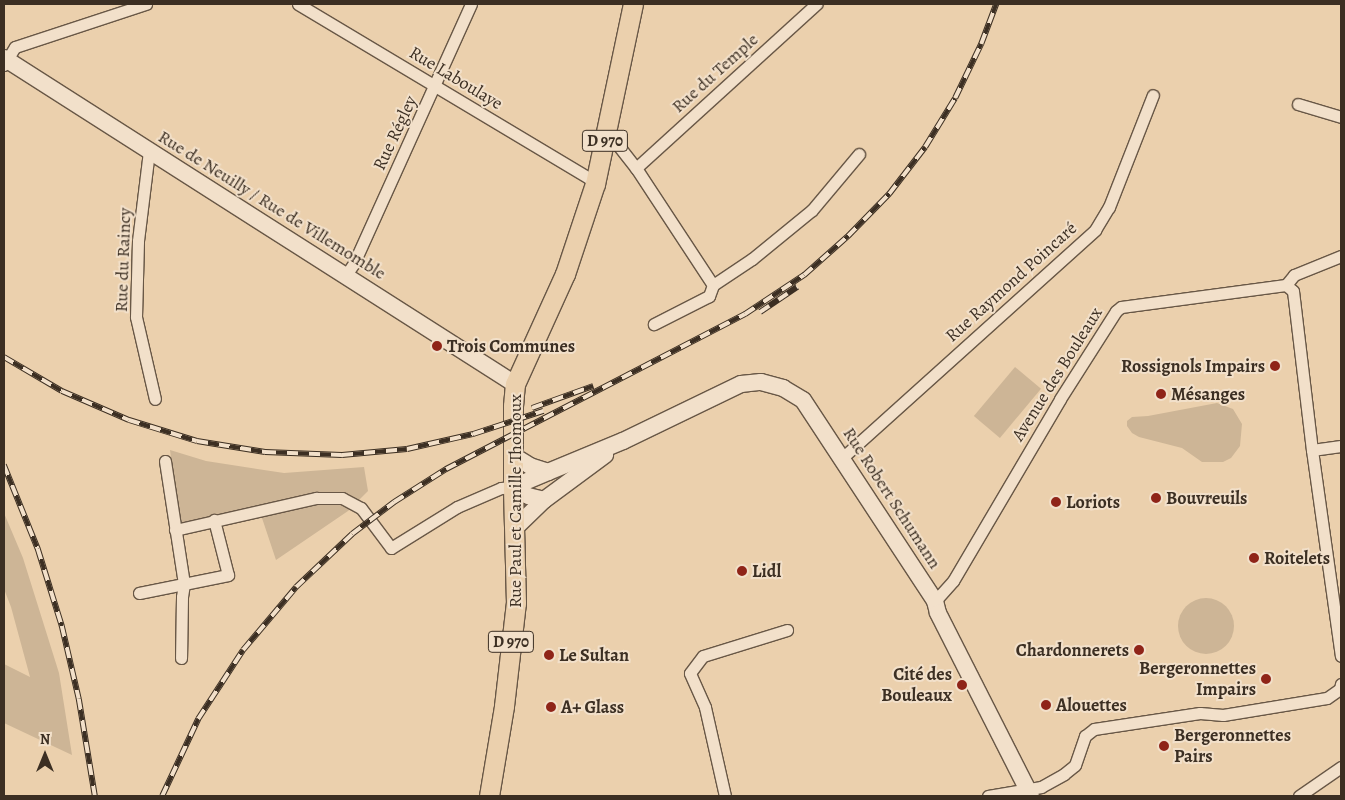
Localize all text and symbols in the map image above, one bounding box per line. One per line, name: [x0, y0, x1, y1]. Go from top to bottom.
street label: Rue du Temple: [667, 29, 763, 117]
street label: Rue Laboulaye: [405, 42, 507, 114]
street label: Rue Régley: [368, 92, 422, 174]
street label: Rue de Neuilly / Rue de Villemomble: [154, 126, 390, 284]
road number: D 970: [581, 128, 629, 154]
street label: Rue du Raincy: [110, 207, 136, 313]
street label: Rue Raymond Poincaré: [941, 217, 1081, 347]
street label: Avenue des Bouleaux: [1007, 303, 1107, 445]
place label: Trois Communes: [447, 335, 575, 357]
marker: Trois Communes: [431, 340, 443, 352]
place label: Rossignols Impairs: [1121, 355, 1265, 377]
marker: Rossignols Impairs: [1269, 360, 1281, 372]
place label: Mésanges: [1171, 383, 1245, 405]
marker: Mésanges: [1155, 388, 1167, 400]
street label: Rue Paul et Camille Thomoux: [504, 394, 526, 608]
street label: Rue Robert Schumann: [838, 423, 946, 573]
place label: Bouvreuils: [1166, 487, 1247, 509]
place label: Loriots: [1066, 491, 1120, 513]
marker: Bouvreuils: [1150, 492, 1162, 504]
marker: Loriots: [1050, 496, 1062, 508]
place label: Roitelets: [1264, 547, 1330, 569]
marker: Roitelets: [1248, 552, 1260, 564]
place label: Lidl: [752, 560, 781, 582]
marker: Lidl: [736, 565, 748, 577]
road number: D 970: [487, 628, 535, 656]
place label: Chardonnerets: [1016, 639, 1129, 661]
place label: Le Sultan: [559, 644, 629, 666]
marker: Chardonnerets: [1133, 644, 1145, 656]
marker: Le Sultan: [543, 649, 555, 661]
place label: Bergeronnettes Impairs: [1139, 658, 1256, 701]
place label: Cité des Bouleaux: [881, 664, 952, 706]
marker: Bergeronnettes Impairs: [1260, 673, 1272, 685]
marker: Cité des Bouleaux: [956, 679, 968, 691]
place label: Alouettes: [1056, 694, 1127, 716]
place label: A+ Glass: [561, 696, 624, 718]
marker: Alouettes: [1040, 699, 1052, 711]
marker: A+ Glass: [545, 701, 557, 713]
place label: Bergeronnettes Pairs: [1174, 725, 1291, 768]
north arrow: [20, 730, 70, 780]
text: N: [40, 730, 50, 749]
marker: Bergeronnettes Pairs: [1158, 740, 1170, 752]

